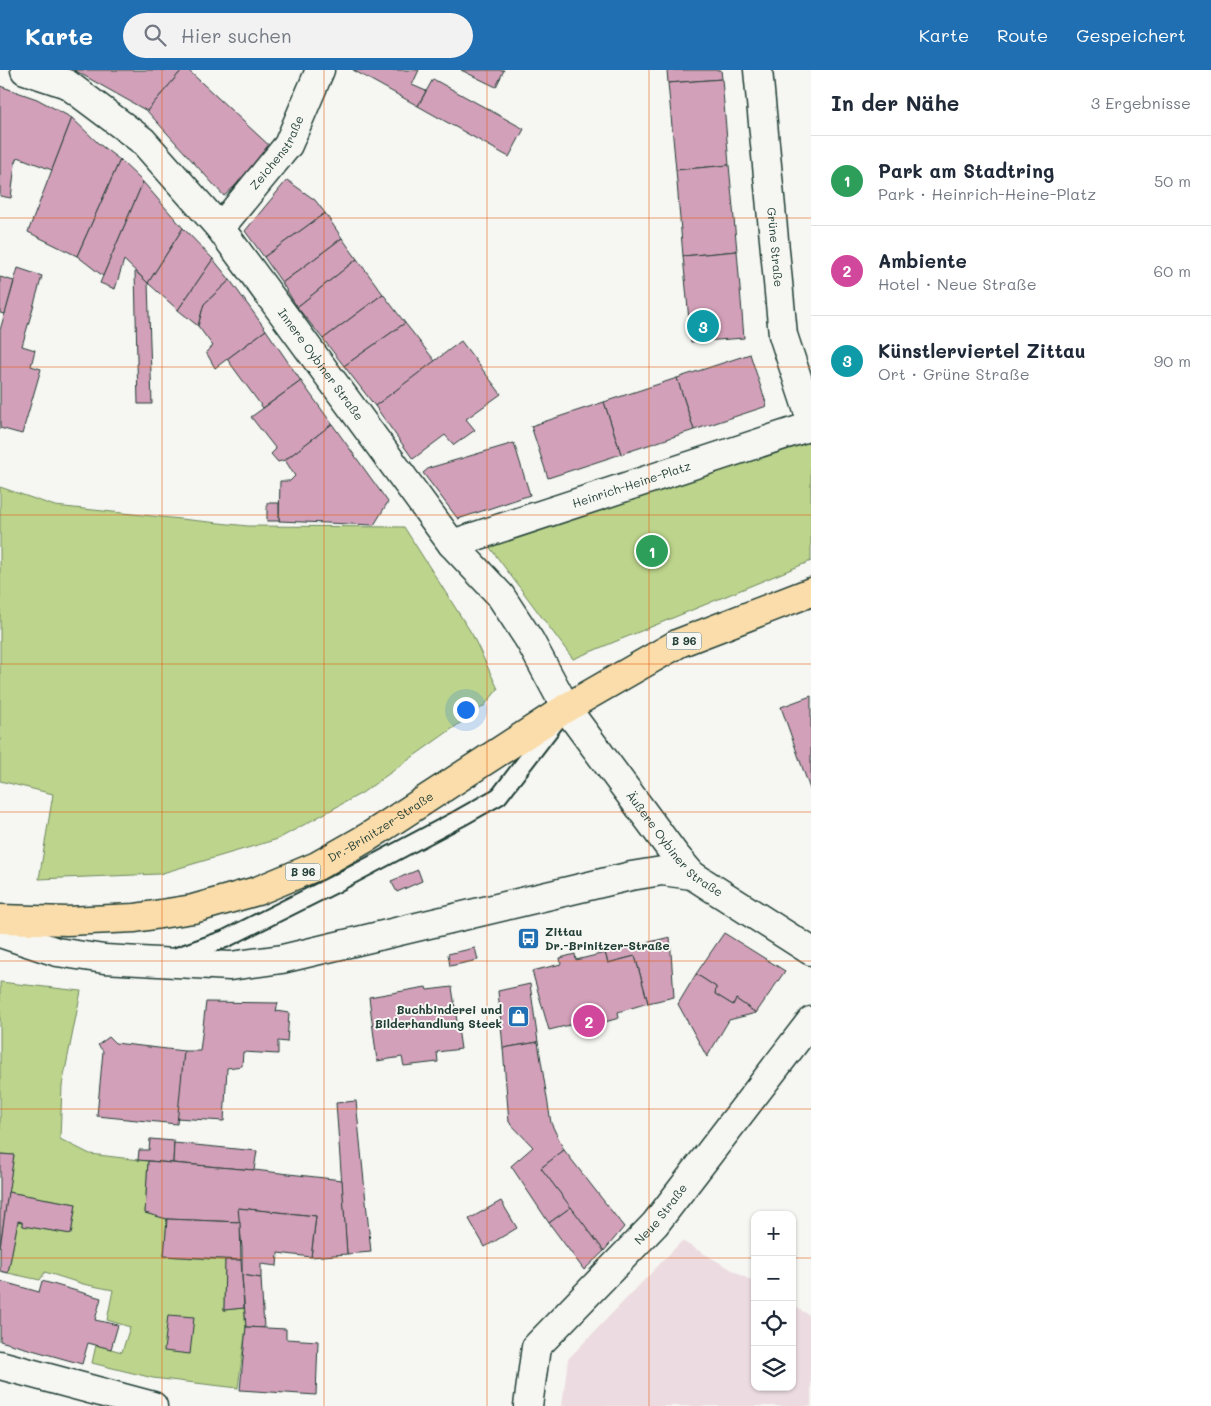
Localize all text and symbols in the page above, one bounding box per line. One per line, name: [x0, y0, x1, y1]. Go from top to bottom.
search box: [123, 13, 473, 58]
text: Karte: [25, 20, 93, 51]
icon: search: [141, 21, 169, 49]
text: Hier suchen: [181, 23, 292, 48]
text: Karte: [919, 23, 969, 47]
text: Route: [997, 23, 1048, 47]
text: Gespeichert: [1076, 23, 1186, 47]
text: In der Nähe: [831, 89, 959, 116]
text: 3 Ergebnisse: [1091, 92, 1191, 113]
street label: Zeichenstraße: [246, 113, 307, 193]
text: Park am Stadtring: [878, 158, 1054, 183]
text: 1: [843, 170, 851, 191]
text: 50 m: [1154, 170, 1191, 191]
text: Park · Heinrich-Heine-Platz: [878, 183, 1096, 204]
street label: Grüne Straße: [764, 207, 787, 288]
text: Ambiente: [878, 248, 967, 273]
text: 2: [843, 260, 851, 281]
text: 60 m: [1154, 260, 1191, 281]
text: Hotel · Neue Straße: [878, 273, 1037, 294]
street label: Innere Oybiner Straße: [275, 305, 368, 423]
pin: 3: [687, 307, 719, 345]
text: Künstlerviertel Zittau: [878, 338, 1086, 363]
text: 3: [842, 350, 852, 371]
text: 90 m: [1154, 350, 1191, 371]
text: Ort · Grüne Straße: [878, 363, 1030, 384]
street label: Heinrich-Heine-Platz: [570, 457, 693, 511]
pin: 1: [636, 532, 668, 570]
road number: B 96: [666, 632, 702, 650]
your location: [453, 697, 479, 723]
street label: Dr.-Brinitzer-Straße: [325, 788, 436, 865]
street label: Äußere Oybiner Straße: [623, 788, 726, 900]
road number: B 96: [286, 864, 320, 880]
place label: Zittau Dr.-Brinitzer-Straße: [545, 923, 670, 953]
bus stop icon: Zittau Dr.-Brinitzer-Straße: [517, 927, 541, 951]
place label: Buchbinderei und Bilderhandlung Steek: [375, 1001, 502, 1031]
pin: 2: [573, 1002, 605, 1040]
shop icon: Buchbinderei und Bilderhandlung Steek: [506, 1005, 530, 1029]
street label: Neue Straße: [630, 1180, 690, 1248]
map controls: [751, 1211, 796, 1391]
button: +: [751, 1211, 796, 1256]
button: −: [751, 1256, 796, 1301]
button: locate: [751, 1301, 796, 1346]
button: layers: [751, 1346, 796, 1391]

